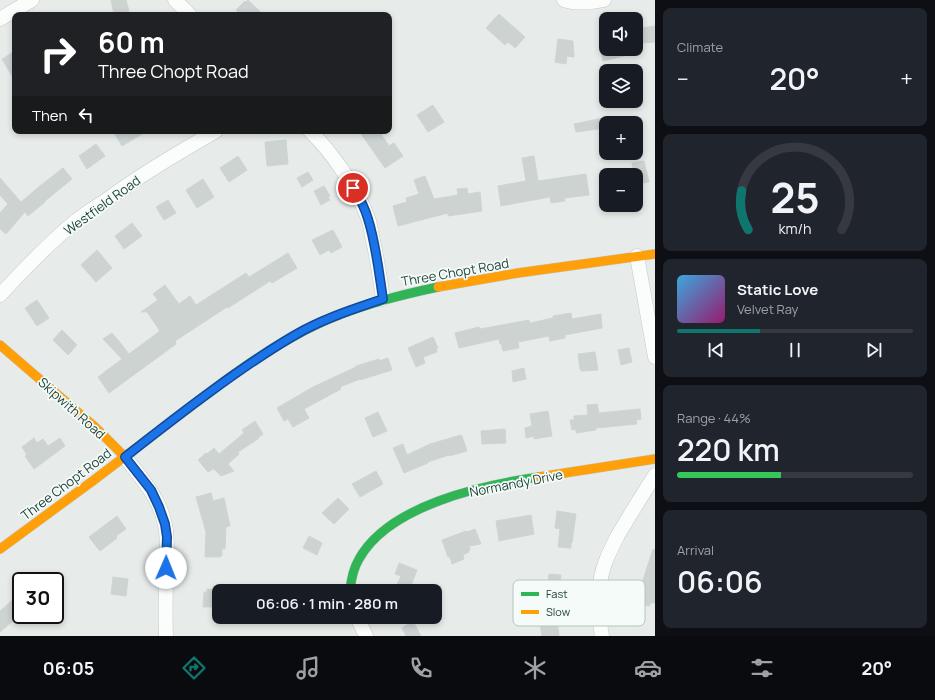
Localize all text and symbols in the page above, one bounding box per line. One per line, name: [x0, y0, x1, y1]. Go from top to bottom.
map controls: [599, 12, 643, 212]
button: sound: [599, 12, 643, 56]
text: 60 m: [98, 23, 165, 61]
icon: right: [32, 28, 84, 80]
text: Climate: [677, 38, 723, 56]
text: 20°: [769, 58, 820, 99]
text: Three Chopt Road: [98, 59, 249, 83]
button: layers: [599, 64, 643, 108]
text: −: [677, 64, 689, 94]
text: +: [900, 64, 913, 94]
icon: left: [75, 104, 97, 126]
text: Then: [32, 105, 67, 126]
button: +: [599, 116, 643, 160]
button: −: [599, 168, 643, 212]
text: 25: [770, 169, 820, 225]
street label: Westfield Road: [60, 171, 144, 239]
pin: [336, 171, 370, 205]
icon: arrive: [342, 177, 364, 199]
text: km/h: [778, 219, 812, 238]
street label: Three Chopt Road: [400, 254, 510, 290]
text: Static Love: [737, 279, 818, 300]
text: Velvet Ray: [737, 300, 798, 318]
icon: previous: [705, 339, 727, 361]
icon: pause: [784, 339, 806, 361]
icon: next: [863, 339, 885, 361]
street label: Skipwith Road: [35, 373, 109, 443]
text: Range · 44%: [677, 409, 751, 427]
text: 220 km: [677, 429, 780, 470]
street label: Three Chopt Road: [17, 444, 115, 524]
street label: Normandy Drive: [468, 465, 565, 501]
text: Arrival: [677, 541, 714, 559]
position arrow: [145, 547, 187, 589]
text: 06:06: [677, 561, 763, 602]
speed limit sign: 30: [12, 572, 64, 624]
legend: [513, 580, 645, 626]
text: Fast: [546, 586, 568, 601]
text: 06:06 · 1 min · 280 m: [256, 593, 398, 614]
text: Slow: [546, 604, 571, 619]
icon: directions: [180, 654, 208, 682]
icon: music: [294, 654, 322, 682]
icon: phone: [407, 654, 435, 682]
icon: climate: [521, 654, 549, 682]
icon: car: [634, 654, 662, 682]
icon: filters: [748, 654, 776, 682]
text: 06:05: [43, 656, 94, 680]
text: 20°: [861, 656, 892, 680]

